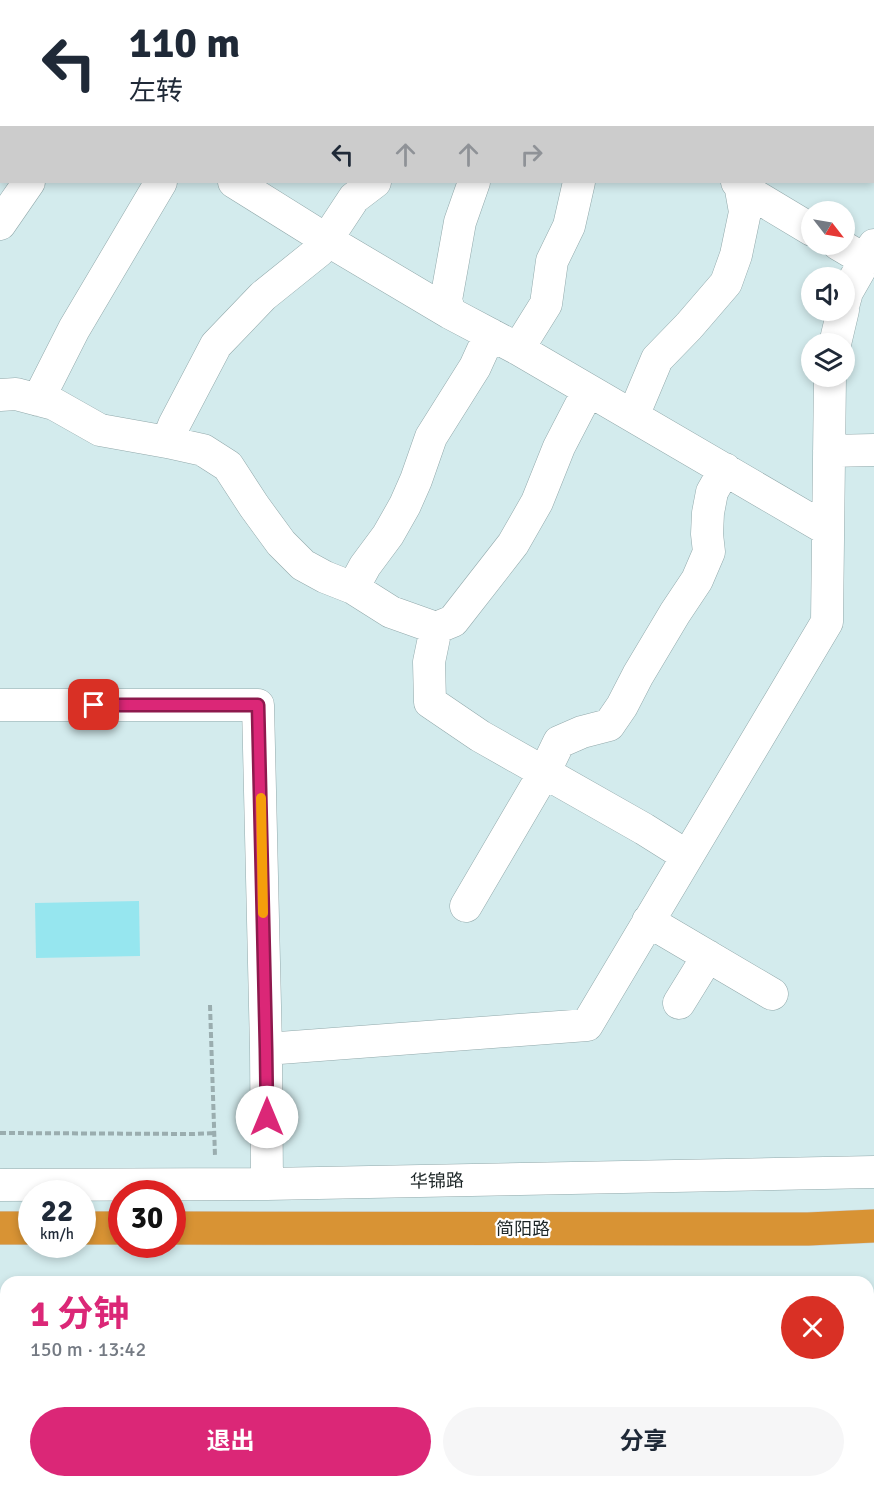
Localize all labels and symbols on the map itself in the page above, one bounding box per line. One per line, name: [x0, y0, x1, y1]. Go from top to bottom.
north arrow: [801, 201, 855, 255]
pin: [68, 679, 119, 730]
position arrow: [235, 1085, 299, 1149]
street label: 华锦路: [410, 1170, 464, 1192]
speed limit sign: 30: [108, 1180, 186, 1258]
street label: 简阳路: [496, 1218, 550, 1240]

